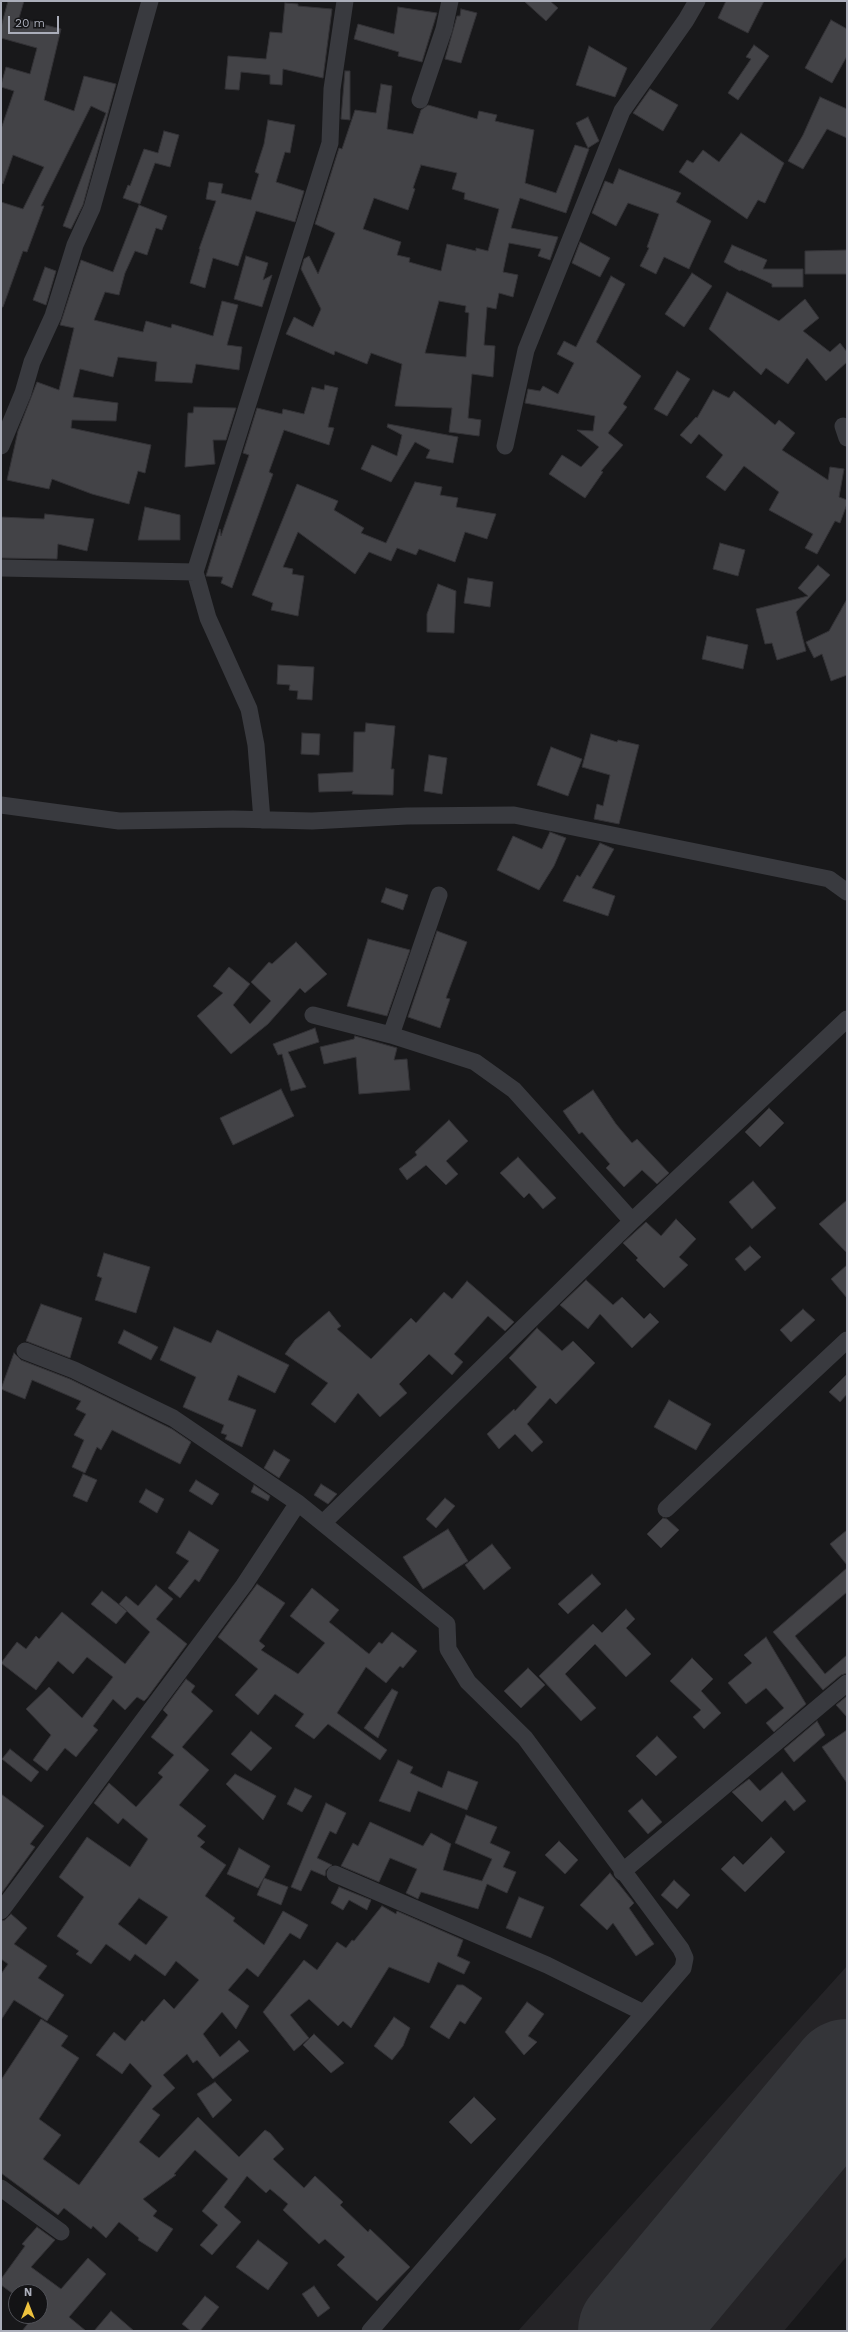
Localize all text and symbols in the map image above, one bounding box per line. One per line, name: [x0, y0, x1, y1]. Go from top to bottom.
scale bar: [10, 8, 61, 34]
text: 20 m: [15, 16, 45, 30]
north arrow: [8, 2284, 48, 2324]
text: N: [24, 2286, 32, 2299]

